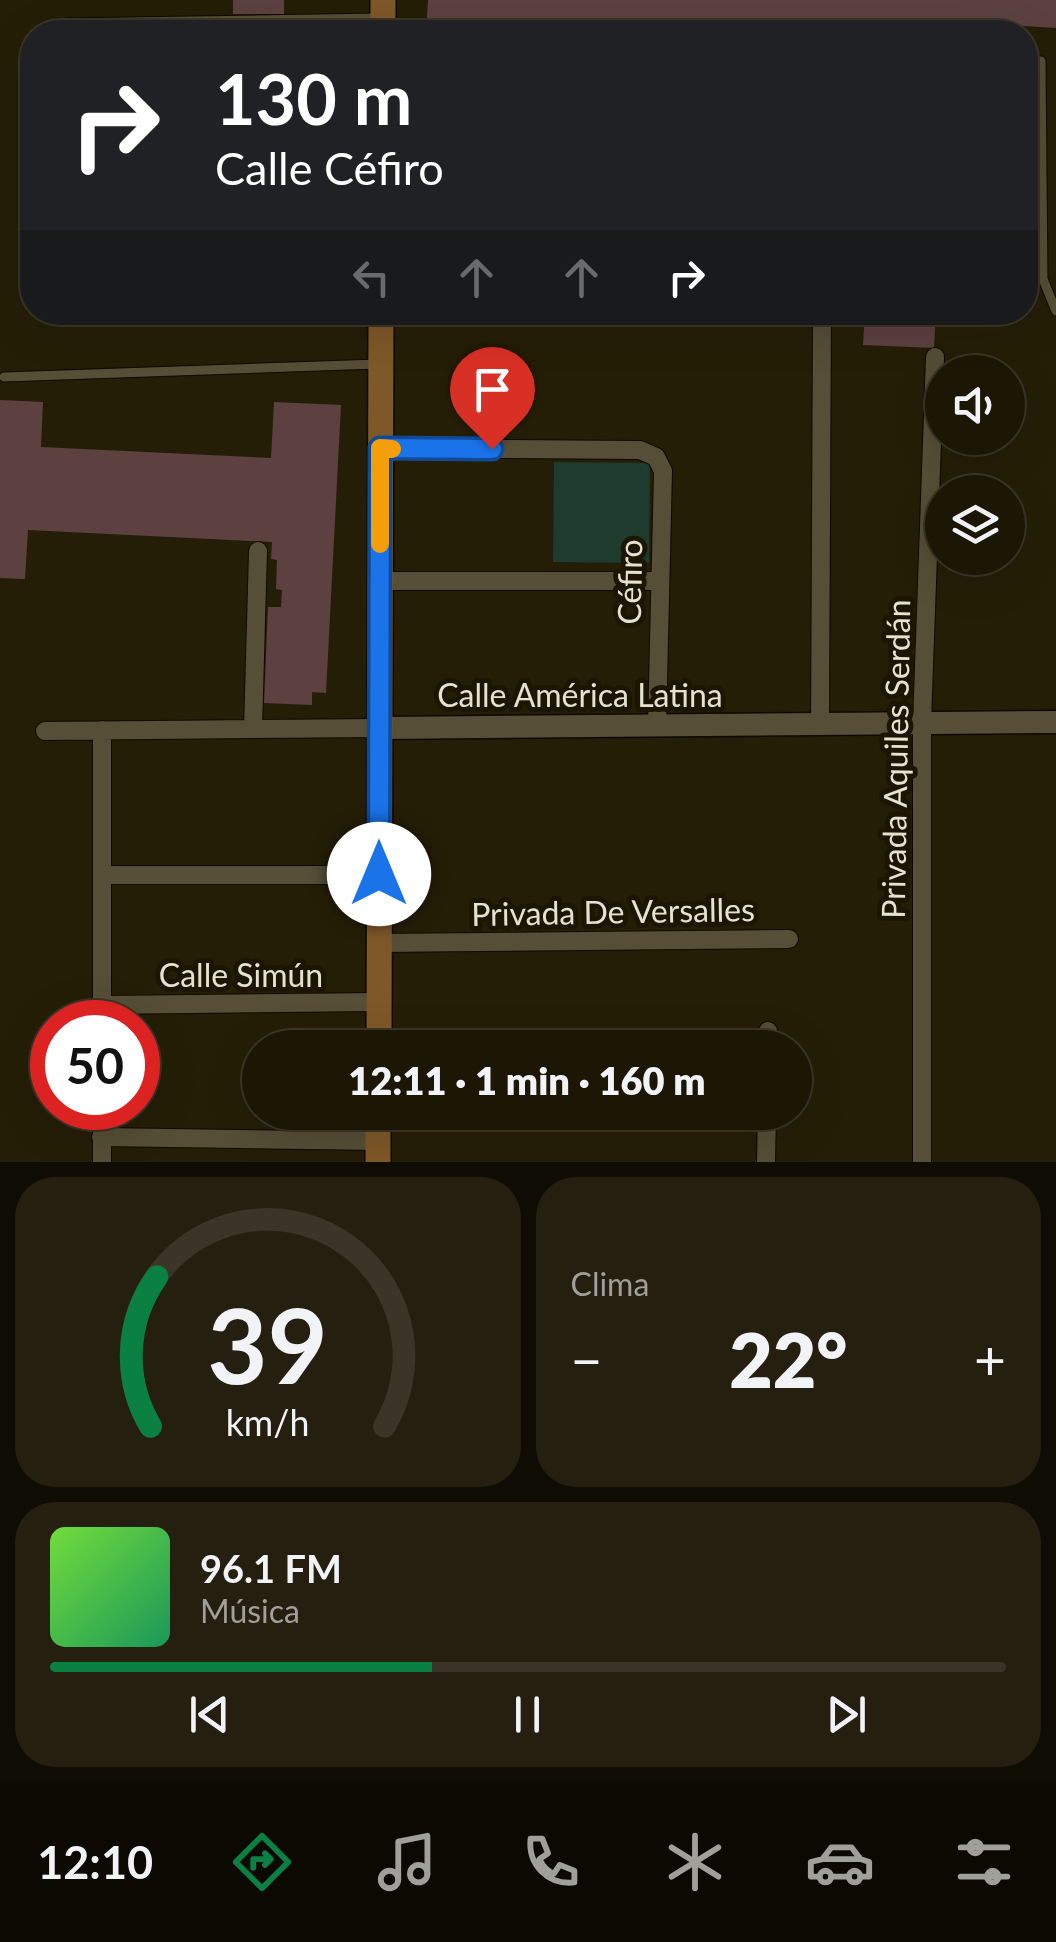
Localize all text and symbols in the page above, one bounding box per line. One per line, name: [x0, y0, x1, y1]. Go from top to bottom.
text: 130 m: [215, 56, 412, 140]
icon: right: [50, 60, 180, 190]
text: Calle Céfiro: [215, 141, 444, 195]
icon: left: [344, 250, 399, 305]
icon: ahead: [449, 250, 504, 305]
icon: ahead: [554, 250, 609, 305]
icon: right: [659, 250, 714, 305]
pin: [450, 347, 535, 450]
map controls: [925, 355, 1025, 575]
button: sound: [925, 355, 1025, 455]
icon: arrive: [465, 362, 520, 417]
button: layers: [925, 475, 1025, 575]
street label: Céfiro: [609, 539, 649, 625]
street label: Privada Aquiles Serdán: [873, 599, 917, 919]
street label: Calle América Latina: [437, 675, 723, 714]
position arrow: [327, 822, 431, 926]
street label: Privada De Versalles: [471, 889, 755, 933]
street label: Calle Simún: [159, 955, 323, 994]
speed limit sign: 50: [30, 1000, 160, 1130]
text: 12:11 · 1 min · 160 m: [348, 1057, 706, 1103]
text: Clima: [571, 1264, 649, 1303]
text: 39: [207, 1281, 328, 1406]
text: 22°: [729, 1314, 847, 1404]
text: −: [571, 1326, 602, 1392]
text: +: [974, 1326, 1006, 1392]
text: km/h: [226, 1401, 310, 1444]
text: 96.1 FM: [200, 1545, 342, 1591]
text: Música: [200, 1591, 300, 1630]
icon: previous: [182, 1687, 237, 1742]
icon: pause: [500, 1687, 555, 1742]
icon: next: [819, 1687, 874, 1742]
icon: directions: [227, 1827, 297, 1897]
icon: music: [372, 1827, 442, 1897]
icon: phone: [516, 1827, 586, 1897]
icon: climate: [660, 1827, 730, 1897]
icon: car: [805, 1827, 875, 1897]
icon: filters: [949, 1827, 1019, 1897]
text: 12:10: [37, 1835, 153, 1889]

